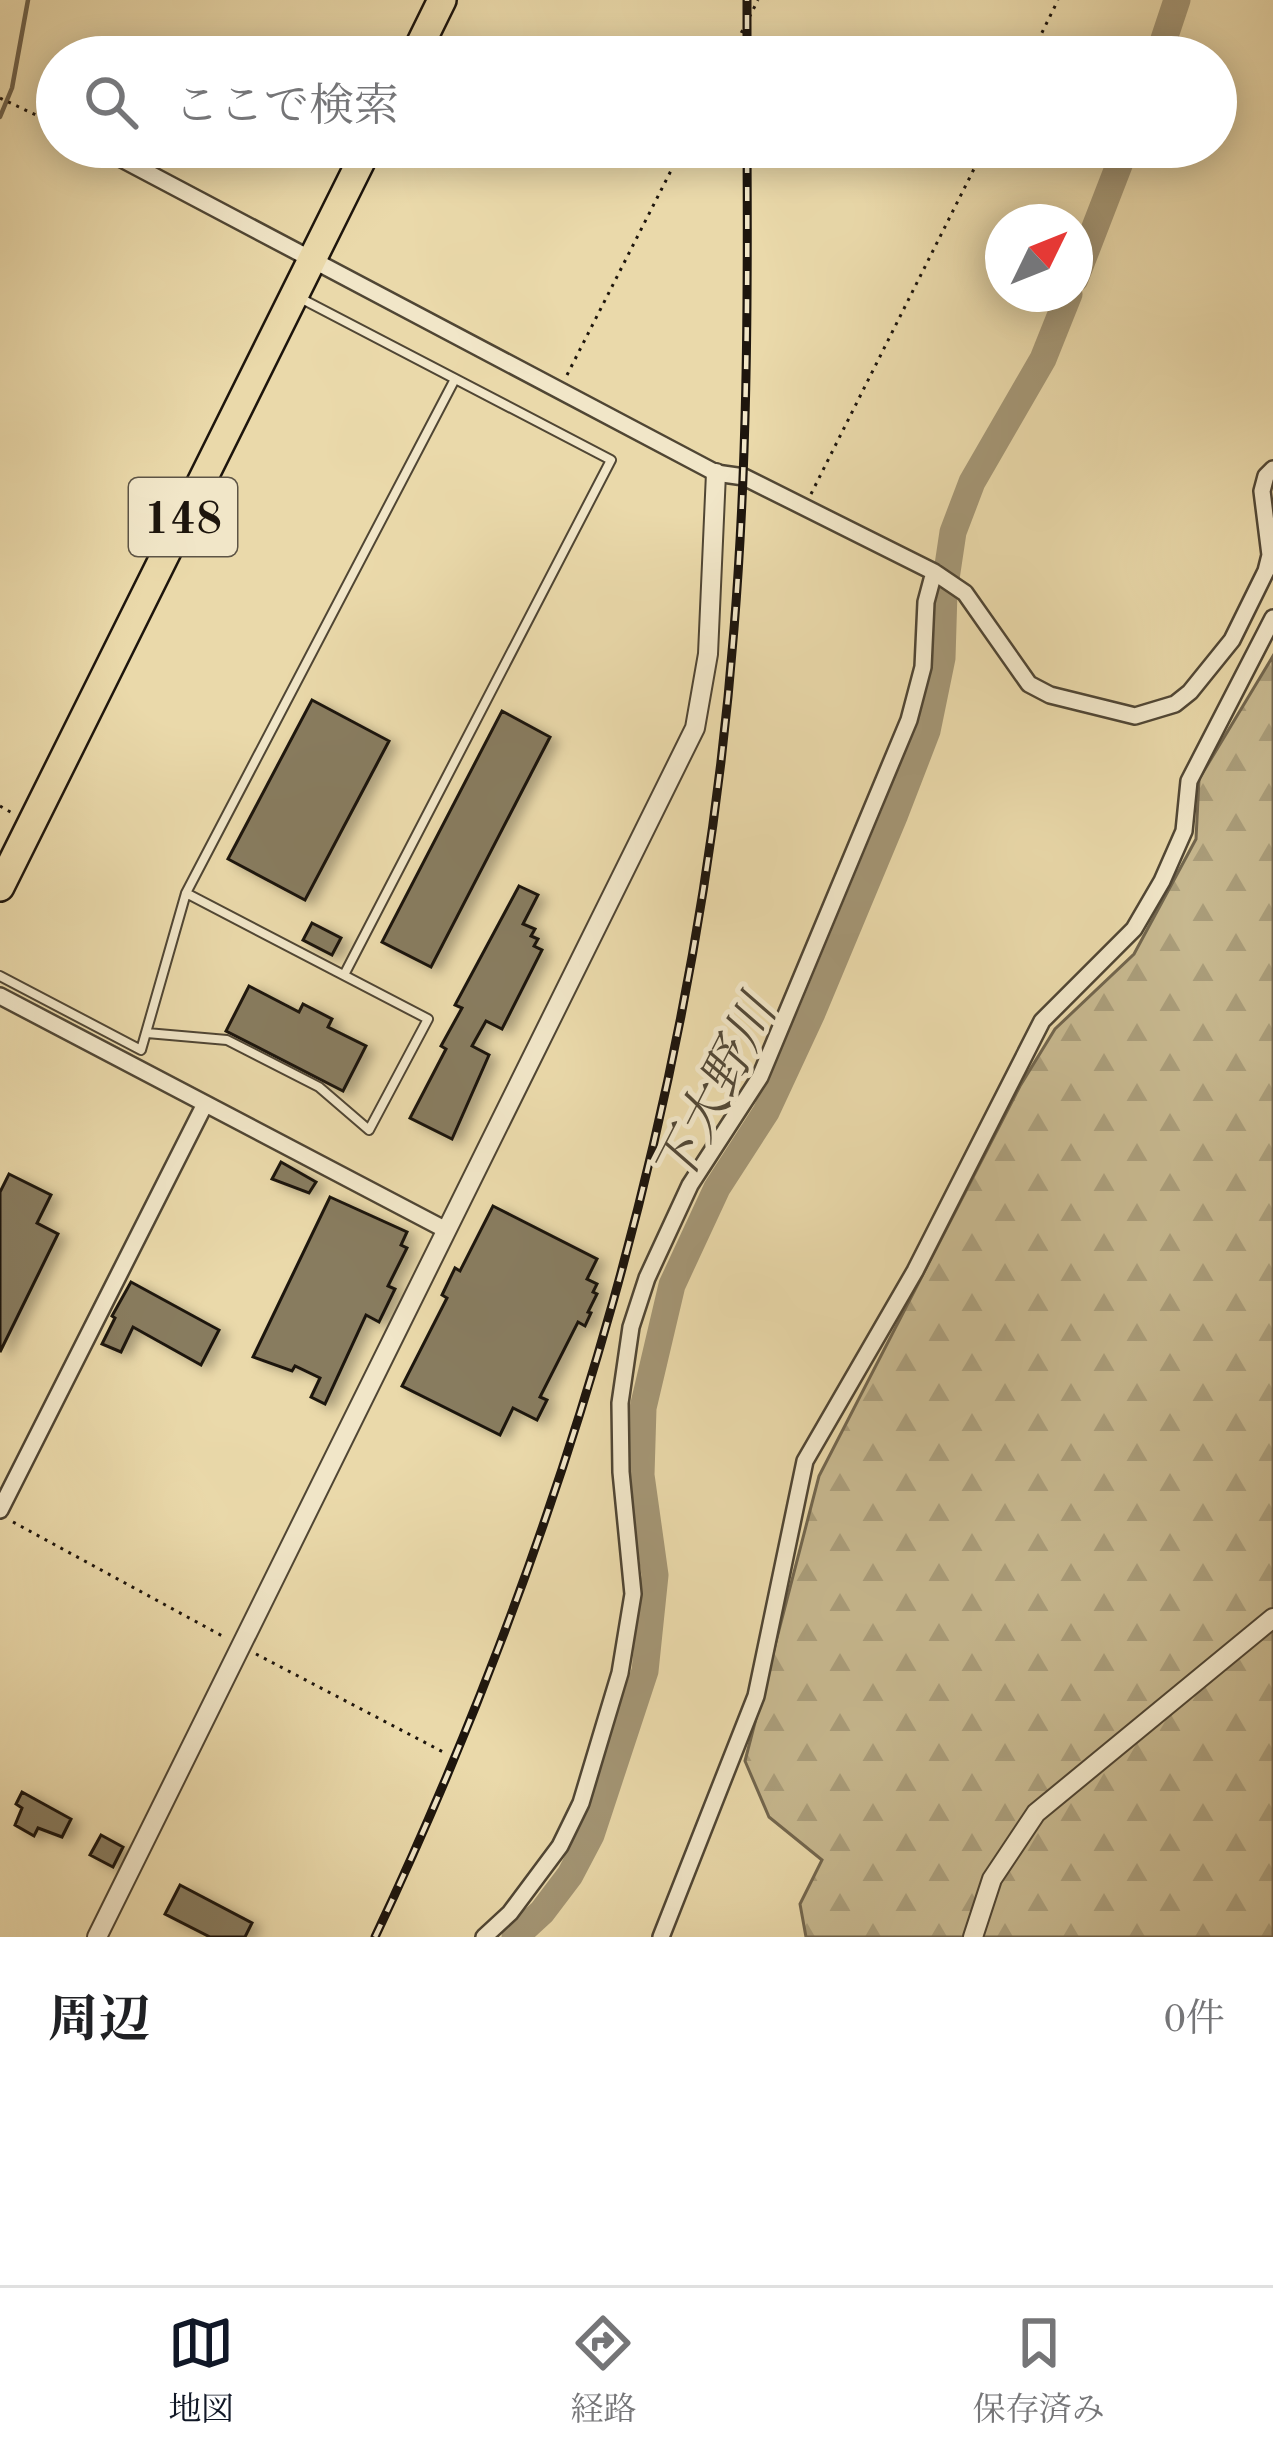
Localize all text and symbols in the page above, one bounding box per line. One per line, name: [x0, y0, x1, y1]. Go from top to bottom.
search box: [36, 36, 1237, 168]
icon: search: [78, 69, 144, 135]
text: ここで検索: [174, 86, 399, 131]
north arrow: [985, 204, 1093, 312]
road number: 148: [129, 478, 237, 556]
water label: 下大野川: [645, 984, 789, 1196]
text: 周辺: [48, 1997, 150, 2048]
text: 0件: [1163, 2001, 1225, 2040]
tab: 地図: [168, 2310, 234, 2432]
tab: 経路: [570, 2310, 636, 2432]
tab: 保存済み: [973, 2310, 1105, 2432]

